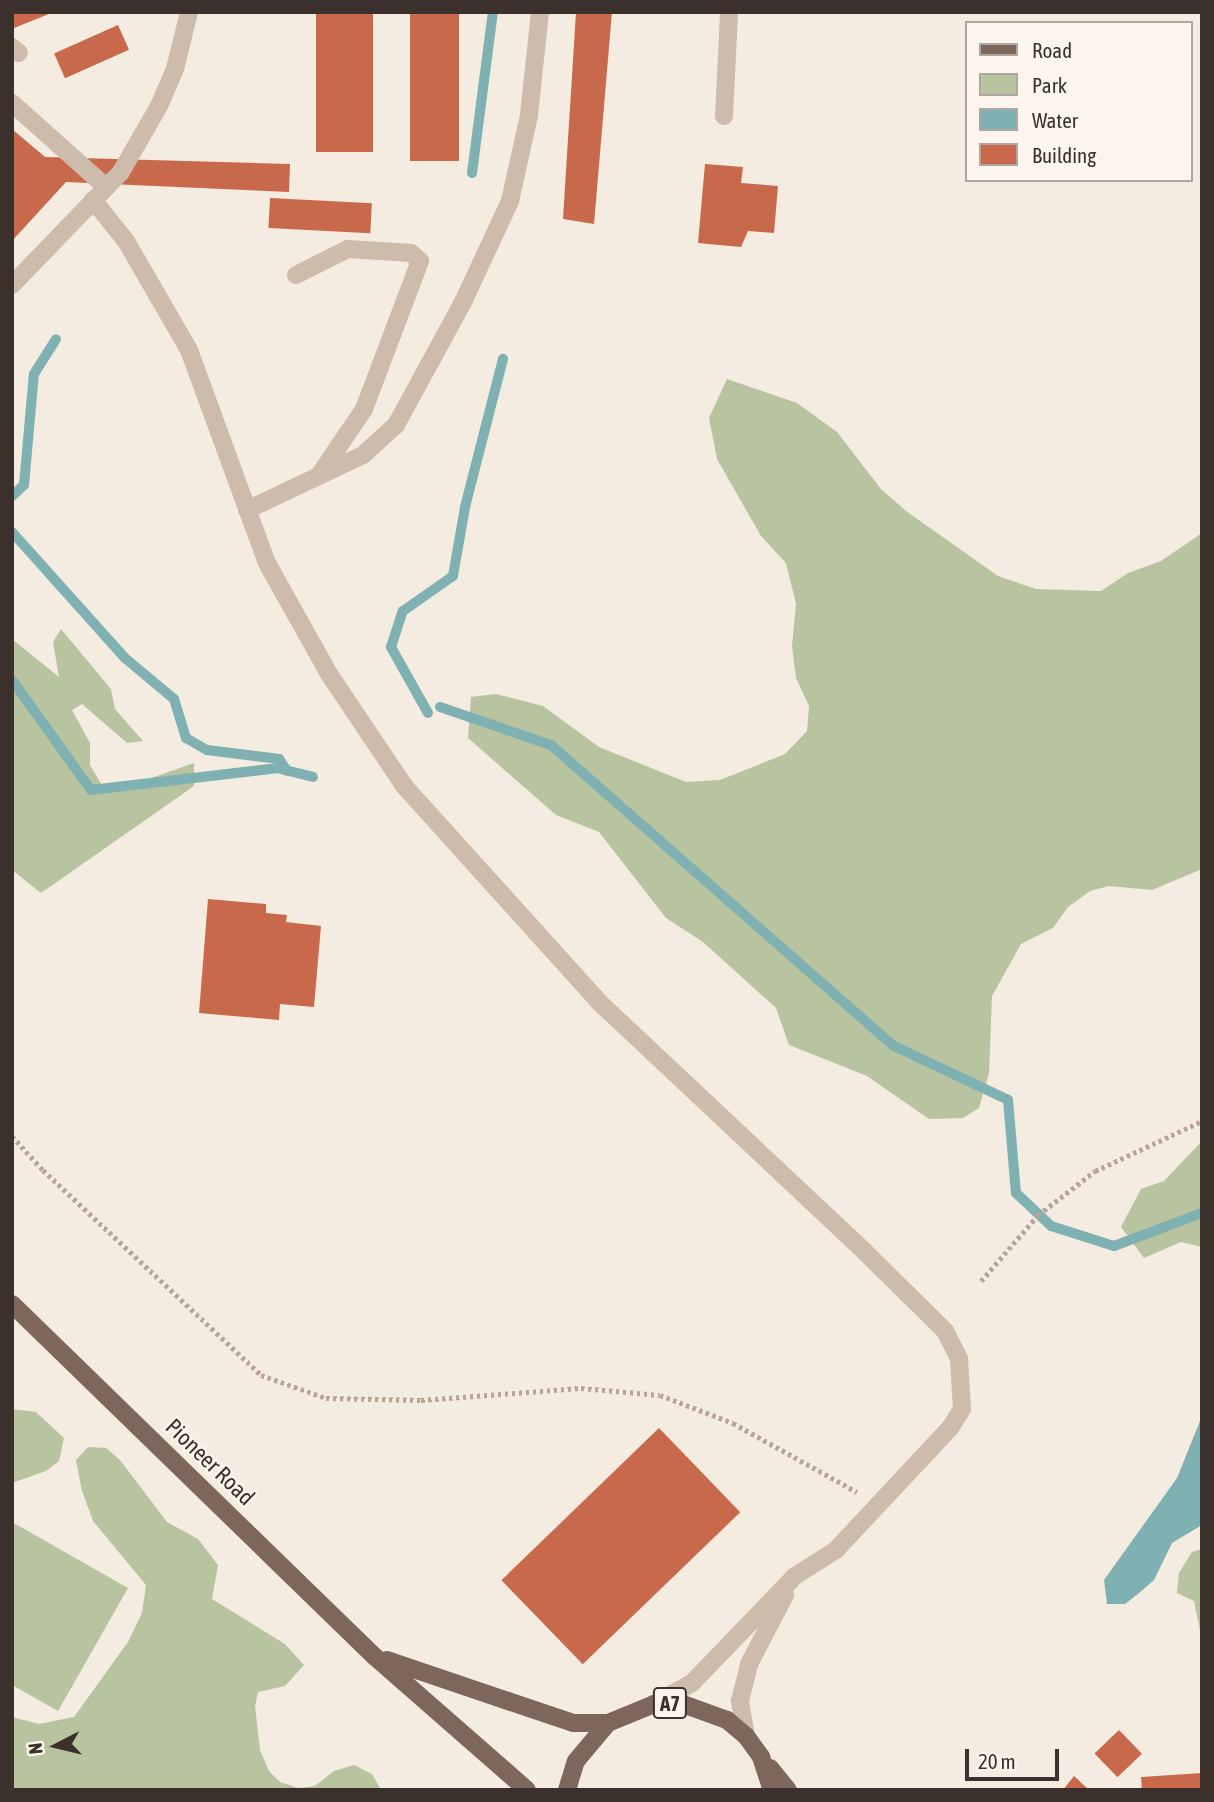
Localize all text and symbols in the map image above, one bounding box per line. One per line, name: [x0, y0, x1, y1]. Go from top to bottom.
legend: [965, 21, 1193, 182]
text: Road: [1032, 38, 1072, 62]
text: Park: [1032, 73, 1067, 97]
text: Water: [1032, 108, 1078, 132]
text: Building: [1032, 143, 1096, 167]
street label: Pioneer Road: [160, 1413, 260, 1511]
road number: A7: [652, 1686, 688, 1720]
north arrow: [21, 1711, 91, 1781]
scale bar: [969, 1736, 1064, 1780]
text: N: [24, 1742, 47, 1755]
text: 20 m: [978, 1749, 1016, 1773]

